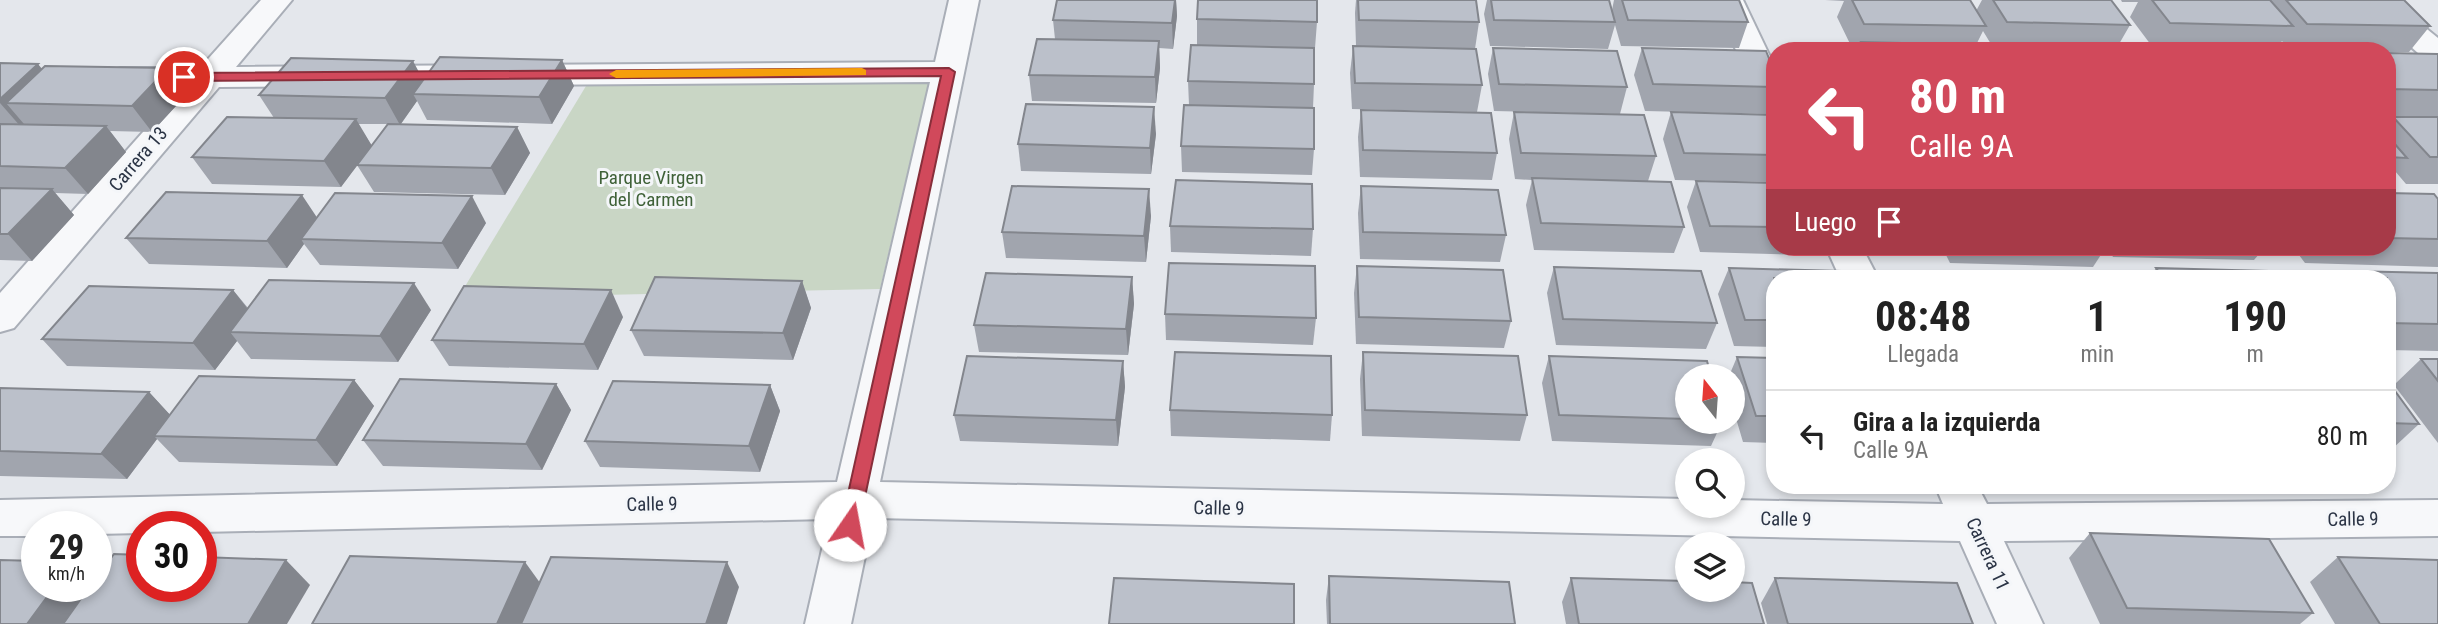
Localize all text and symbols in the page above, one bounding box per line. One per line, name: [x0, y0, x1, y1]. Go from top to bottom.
pin: [154, 47, 214, 107]
icon: arrive: [165, 58, 203, 96]
text: 80 m: [1909, 68, 2006, 125]
icon: left: [1794, 70, 1885, 161]
street label: Carrera 13: [104, 122, 172, 196]
text: Calle 9A: [1909, 127, 2014, 165]
park label: Parque Virgen del Carmen: [598, 166, 704, 211]
icon: arrive: [1870, 203, 1908, 241]
text: Luego: [1794, 207, 1856, 237]
text: 08:48: [1875, 292, 1971, 341]
text: 1: [2087, 292, 2108, 341]
text: 190: [2223, 292, 2287, 341]
text: Llegada: [1887, 341, 1959, 368]
text: min: [2080, 341, 2114, 368]
text: m: [2246, 341, 2264, 368]
north arrow: [1675, 364, 1745, 434]
map controls: [1675, 364, 1745, 602]
text: Gira a la izquierda: [1853, 407, 2041, 437]
icon: left: [1794, 417, 1832, 455]
text: 80 m: [2317, 421, 2368, 451]
text: Calle 9A: [1853, 437, 1928, 464]
button: search: [1675, 448, 1745, 518]
position arrow: [813, 488, 887, 562]
street label: Calle 9: [626, 492, 678, 516]
street label: Calle 9: [1193, 496, 1245, 520]
street label: Calle 9: [1760, 507, 1812, 531]
street label: Calle 9: [2327, 507, 2379, 531]
speed limit sign: 30: [126, 511, 217, 602]
street label: Carrera 11: [1961, 514, 2015, 594]
text: 29: [49, 527, 84, 568]
button: layers: [1675, 532, 1745, 602]
text: km/h: [48, 563, 85, 584]

